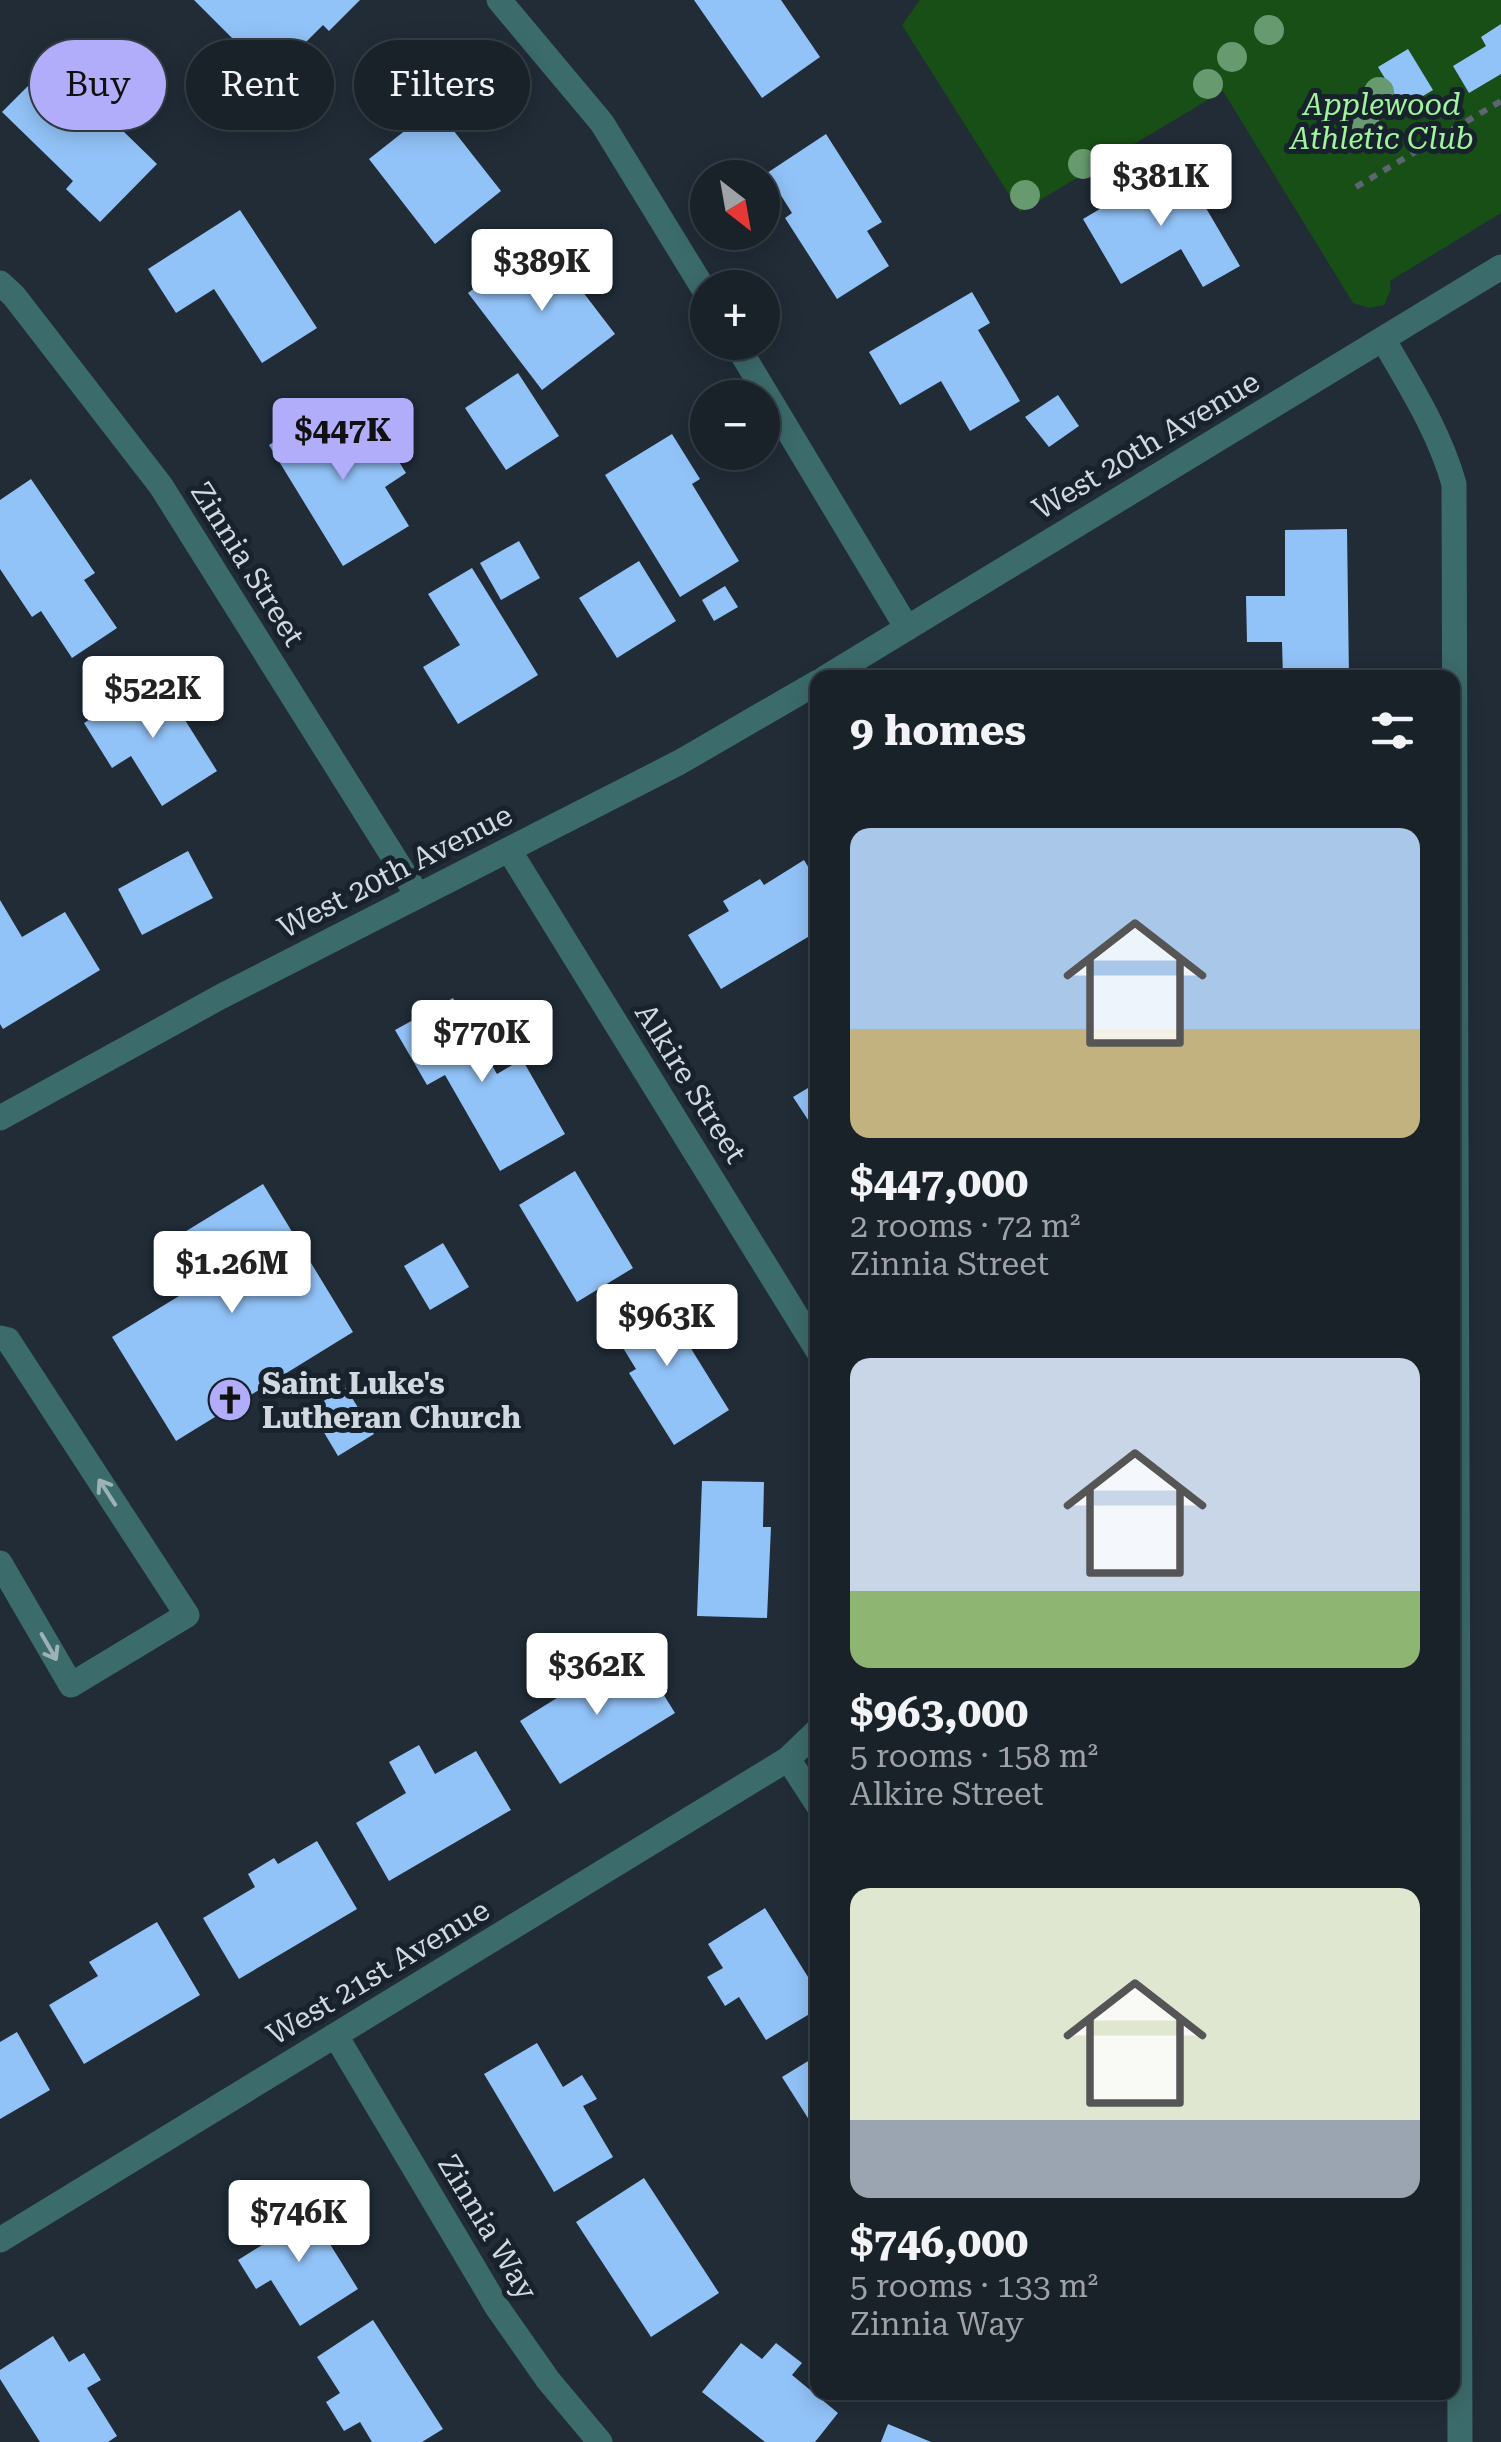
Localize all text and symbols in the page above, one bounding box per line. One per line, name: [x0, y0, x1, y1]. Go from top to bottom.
chip: Buy: [30, 40, 166, 130]
chip: Rent: [186, 40, 334, 130]
chip: Filters: [354, 40, 530, 130]
park label: Applewood Athletic Club: [1288, 87, 1474, 156]
pin: $381K: [1091, 144, 1231, 229]
text: $381K: [1113, 157, 1209, 195]
north arrow: [690, 160, 780, 250]
map controls: [690, 160, 780, 470]
pin: $389K: [472, 229, 612, 314]
text: $389K: [494, 242, 590, 280]
button: +: [690, 270, 780, 360]
street label: West 20th Avenue: [1026, 364, 1266, 526]
button: −: [690, 380, 780, 470]
pin: $447K: [273, 398, 413, 483]
text: $447K: [295, 411, 391, 449]
street label: Zinnia Street: [184, 476, 312, 652]
pin: $522K: [83, 656, 223, 741]
text: $522K: [105, 669, 201, 707]
icon: filters: [1365, 703, 1420, 758]
text: 9 homes: [850, 706, 1026, 755]
street label: West 20th Avenue: [272, 797, 518, 945]
icon: home: [1045, 893, 1225, 1073]
street label: Alkire Street: [628, 997, 754, 1169]
pin: $770K: [412, 1000, 552, 1085]
text: $770K: [434, 1013, 530, 1051]
text: $447,000: [850, 1158, 1028, 1207]
text: 2 rooms · 72 m²: [850, 1207, 1080, 1245]
pin: $1.26M: [151, 1231, 313, 1316]
text: $1.26M: [176, 1244, 288, 1282]
text: Zinnia Street: [850, 1245, 1049, 1283]
pin: $963K: [597, 1284, 737, 1369]
text: $963K: [619, 1297, 715, 1335]
place label: Saint Luke's Lutheran Church: [262, 1366, 521, 1435]
church icon: Saint Luke's Lutheran Church: [207, 1377, 253, 1423]
icon: home: [1045, 1423, 1225, 1603]
one-way arrow: [96, 1478, 117, 1506]
one-way arrow: [39, 1632, 59, 1661]
pin: $362K: [527, 1633, 667, 1718]
text: $362K: [549, 1646, 645, 1684]
text: $963,000: [850, 1688, 1028, 1737]
text: 5 rooms · 158 m²: [850, 1737, 1098, 1775]
text: Alkire Street: [850, 1775, 1044, 1813]
street label: West 21st Avenue: [261, 1892, 495, 2052]
icon: home: [1045, 1953, 1225, 2133]
street label: Zinnia Way: [431, 2148, 545, 2306]
pin: $746K: [229, 2180, 369, 2265]
text: $746K: [251, 2193, 347, 2231]
text: $746,000: [850, 2218, 1028, 2267]
text: 5 rooms · 133 m²: [850, 2267, 1098, 2305]
text: Zinnia Way: [850, 2305, 1024, 2343]

